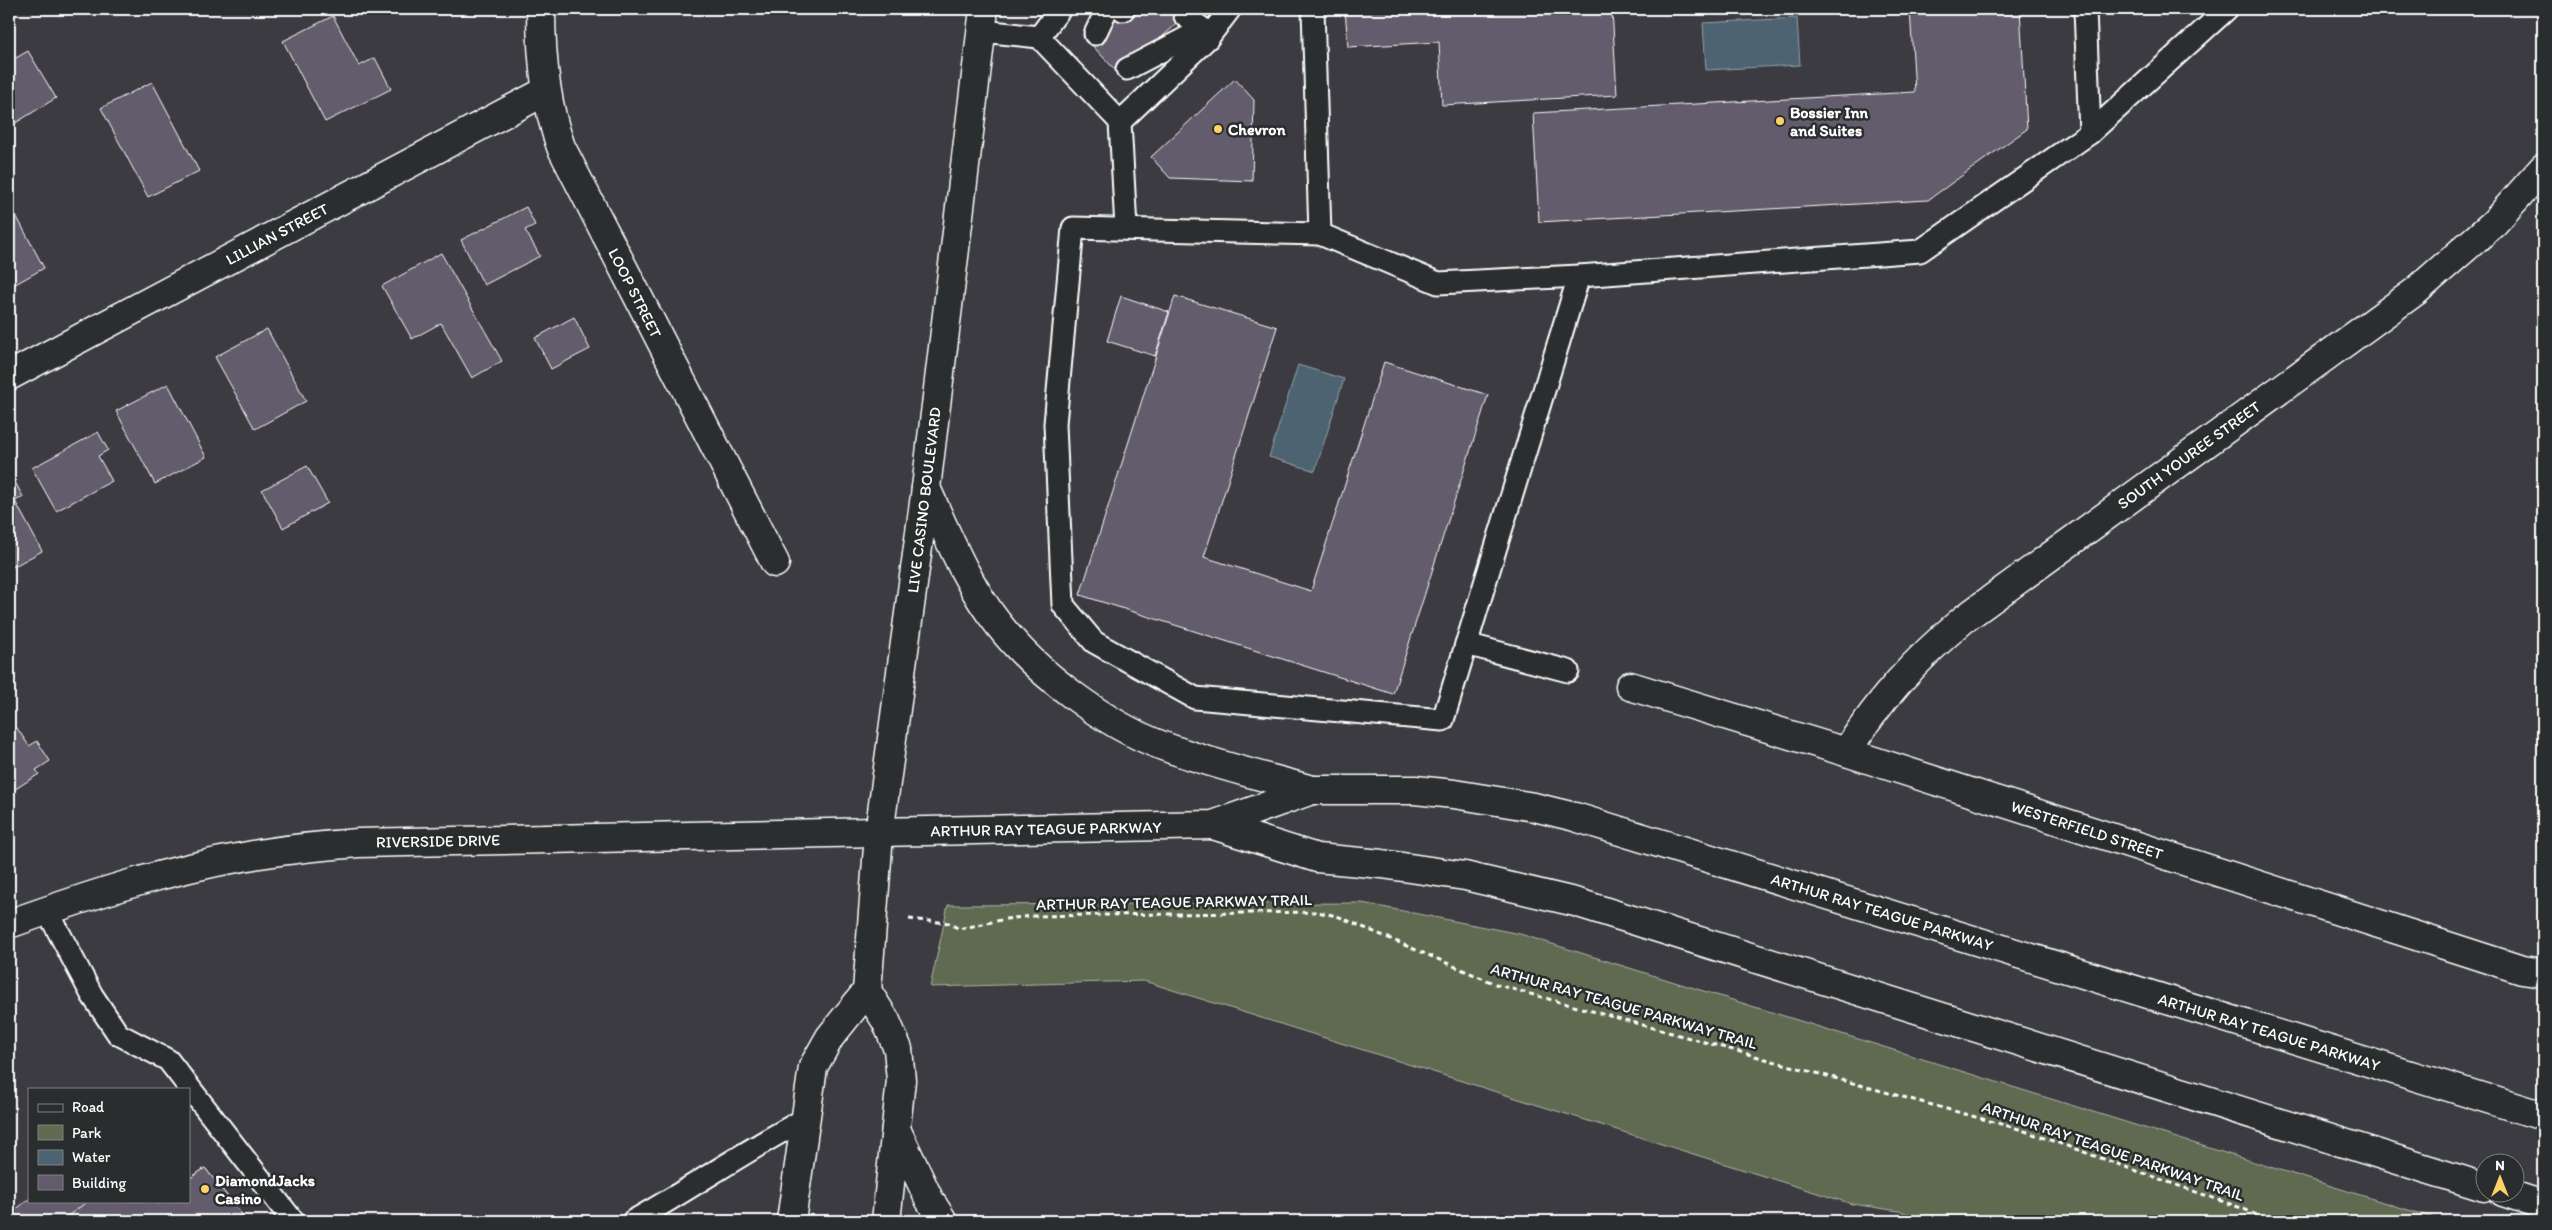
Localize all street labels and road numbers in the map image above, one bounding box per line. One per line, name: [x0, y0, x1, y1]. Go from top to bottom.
street label: LILLIAN STREET: [222, 199, 332, 269]
street label: LOOP STREET: [604, 245, 666, 341]
street label: SOUTH YOUREE STREET: [2114, 397, 2264, 513]
street label: LIVE CASINO BOULEVARD: [903, 406, 945, 594]
street label: WESTERFIELD STREET: [2009, 796, 2165, 864]
street label: ARTHUR RAY TEAGUE PARKWAY: [930, 817, 1162, 841]
street label: RIVERSIDE DRIVE: [376, 830, 500, 852]
street label: ARTHUR RAY TEAGUE PARKWAY: [1769, 869, 1995, 955]
street label: ARTHUR RAY TEAGUE PARKWAY TRAIL: [1036, 890, 1312, 914]
street label: ARTHUR RAY TEAGUE PARKWAY TRAIL: [1489, 959, 1759, 1053]
street label: ARTHUR RAY TEAGUE PARKWAY: [2156, 989, 2382, 1075]
street label: ARTHUR RAY TEAGUE PARKWAY TRAIL: [1979, 1097, 2247, 1205]

